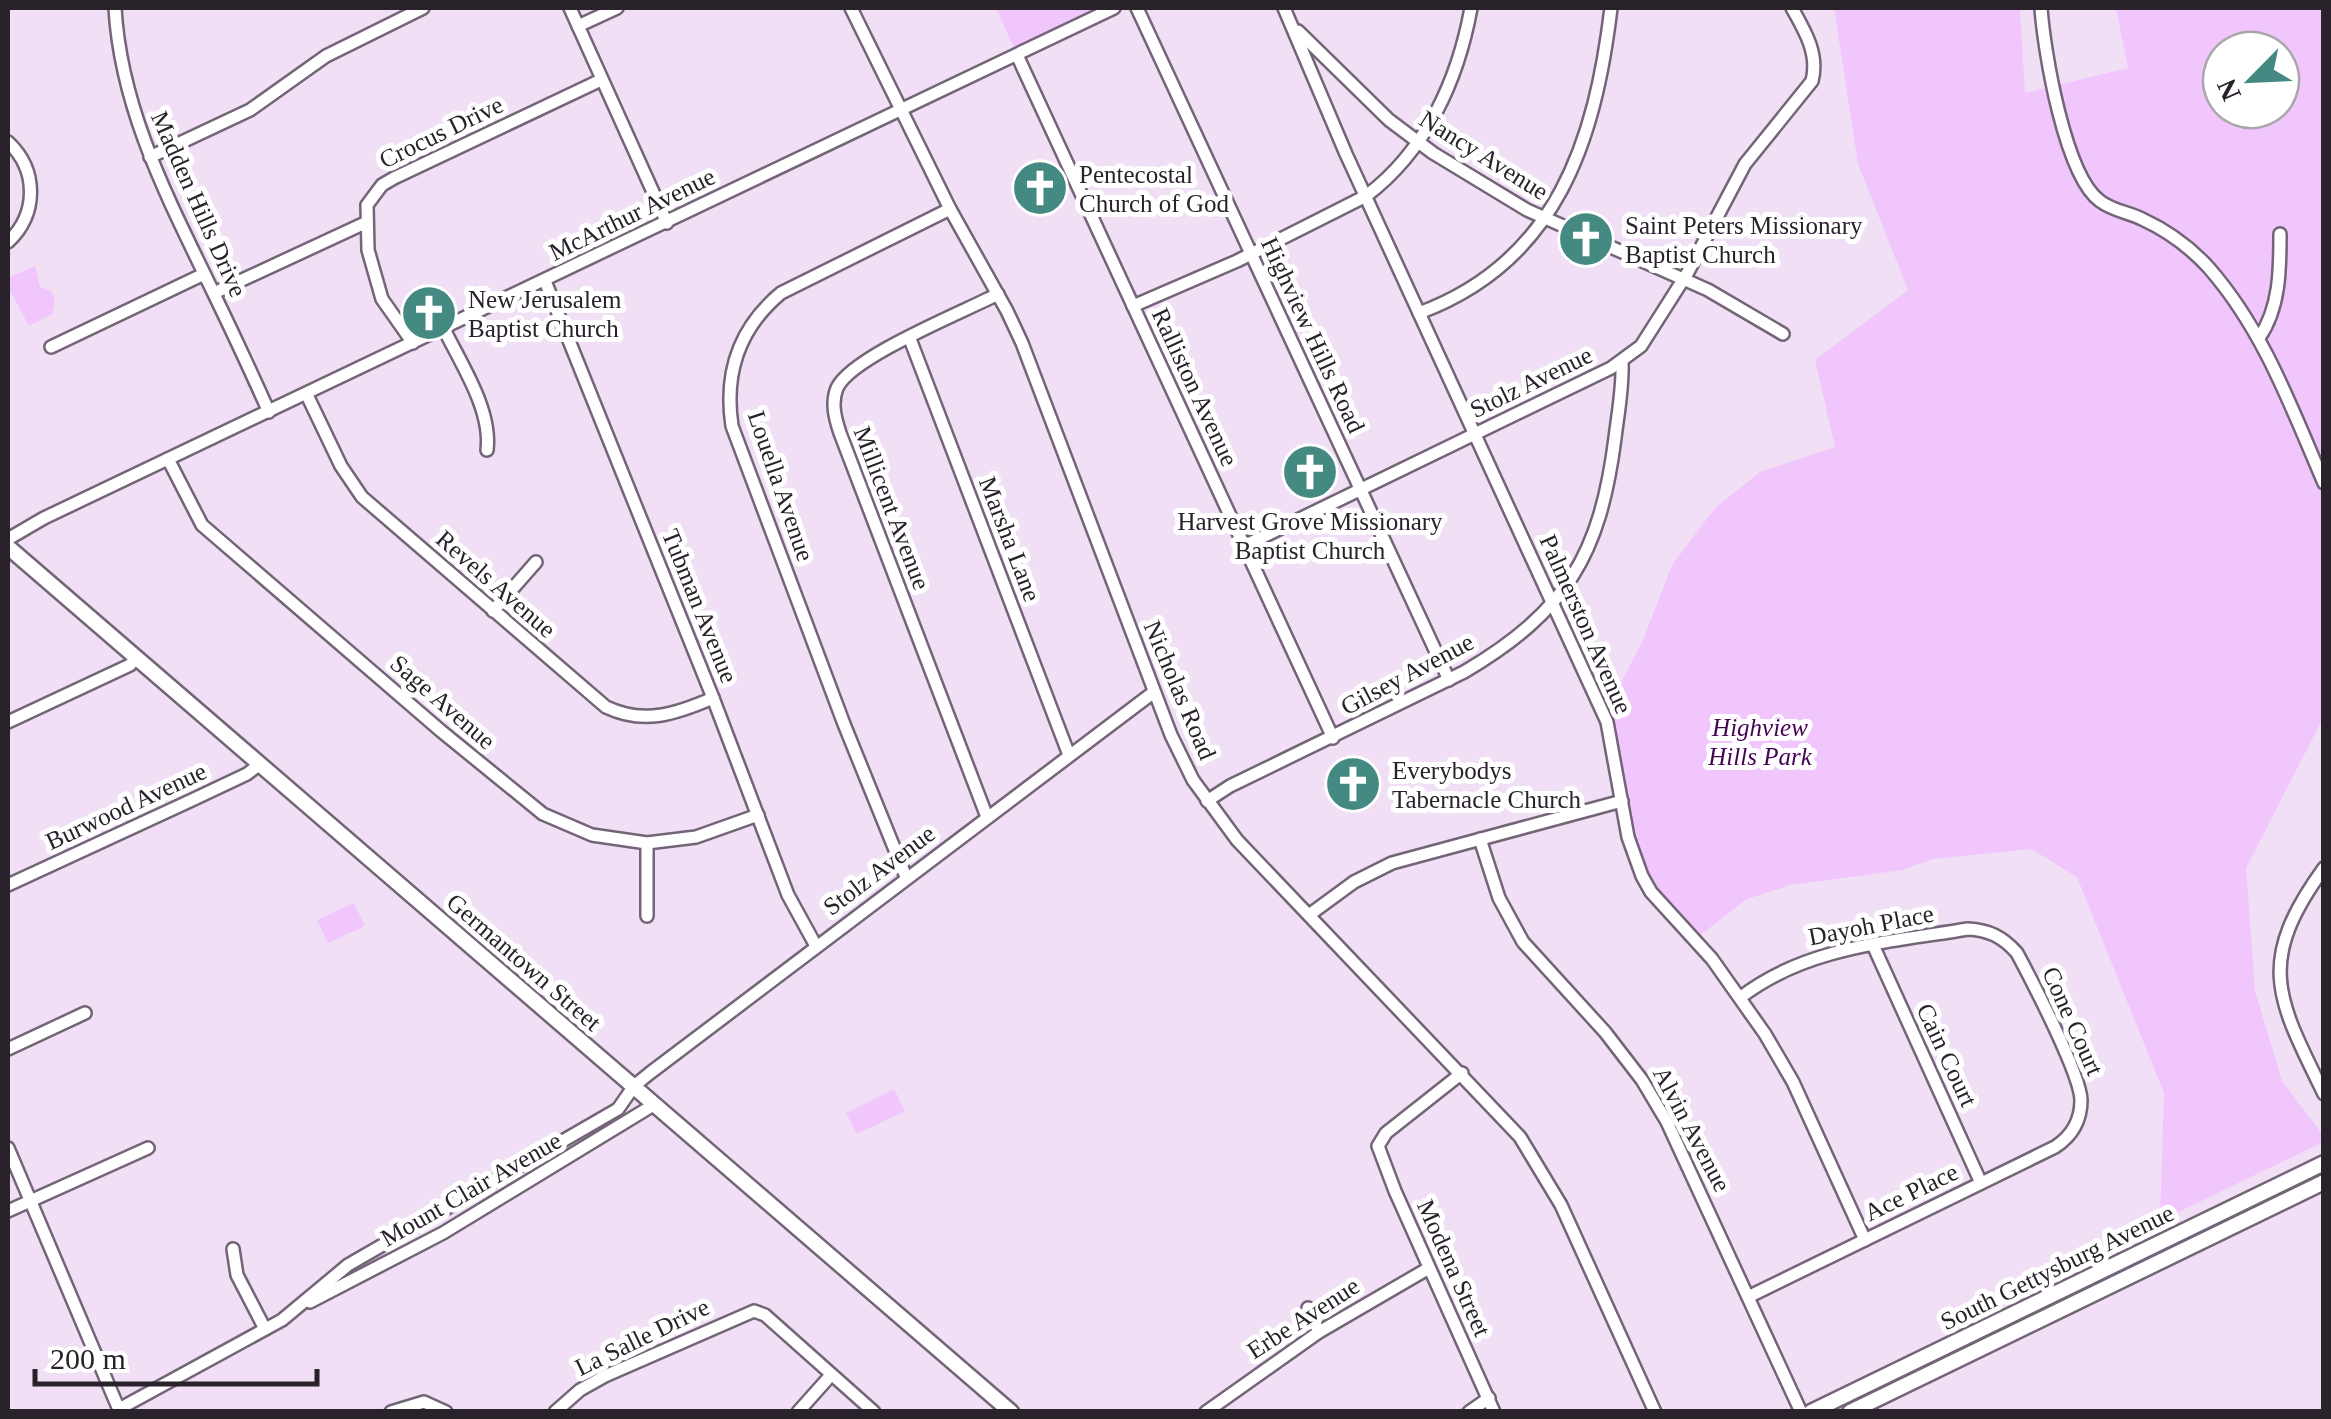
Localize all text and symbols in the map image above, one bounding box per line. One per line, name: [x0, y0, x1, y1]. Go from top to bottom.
north arrow: [2201, 30, 2301, 130]
text: N: [2210, 74, 2247, 106]
street label: Crocus Drive: [375, 90, 507, 174]
street label: Nancy Avenue: [1415, 105, 1553, 205]
street label: Madden Hills Drive: [146, 107, 252, 301]
church icon: Pentecostal Church of God: [1010, 158, 1070, 218]
place label: Pentecostal Church of God: [1079, 161, 1229, 217]
street label: McArthur Avenue: [545, 162, 719, 266]
church icon: Saint Peters Missionary Baptist Church: [1556, 209, 1616, 269]
place label: Saint Peters Missionary Baptist Church: [1625, 212, 1863, 268]
street label: Highview Hills Road: [1256, 233, 1370, 437]
church icon: New Jerusalem Baptist Church: [399, 283, 459, 343]
place label: New Jerusalem Baptist Church: [468, 286, 622, 342]
street label: Ralliston Avenue: [1147, 304, 1243, 470]
street label: Stolz Avenue: [1466, 341, 1596, 423]
street label: Louella Avenue: [743, 407, 819, 565]
street label: Millicent Avenue: [849, 423, 935, 593]
church icon: Harvest Grove Missionary Baptist Church: [1280, 442, 1340, 502]
street label: Marsha Lane: [974, 473, 1046, 605]
place label: Harvest Grove Missionary Baptist Church: [1177, 508, 1443, 564]
street label: Revels Avenue: [431, 525, 561, 643]
street label: Tubman Avenue: [657, 525, 743, 687]
street label: Palmerston Avenue: [1534, 530, 1638, 718]
street label: Nicholas Road: [1139, 617, 1222, 764]
street label: Gilsey Avenue: [1336, 628, 1478, 720]
street label: Sage Avenue: [385, 649, 501, 755]
park label: Highview Hills Park: [1707, 714, 1813, 770]
church icon: Everybodys Tabernacle Church: [1323, 754, 1383, 814]
street label: Burwood Avenue: [42, 757, 210, 855]
place label: Everybodys Tabernacle Church: [1392, 757, 1582, 813]
street label: Stolz Avenue: [818, 819, 940, 921]
street label: Germantown Street: [442, 888, 607, 1036]
street label: Dayoh Place: [1806, 900, 1936, 950]
street label: Cone Court: [2037, 963, 2109, 1080]
street label: Cain Court: [1911, 999, 1983, 1111]
street label: Alvin Avenue: [1648, 1062, 1736, 1196]
street label: Mount Clair Avenue: [376, 1126, 566, 1252]
street label: Ace Place: [1860, 1158, 1962, 1226]
street label: Modena Street: [1412, 1196, 1496, 1340]
street label: South Gettysburg Avenue: [1936, 1199, 2178, 1335]
street label: Erbe Avenue: [1242, 1272, 1364, 1364]
street label: La Salle Drive: [571, 1293, 713, 1381]
scale bar: [35, 1324, 318, 1386]
text: 200 m: [50, 1342, 126, 1375]

